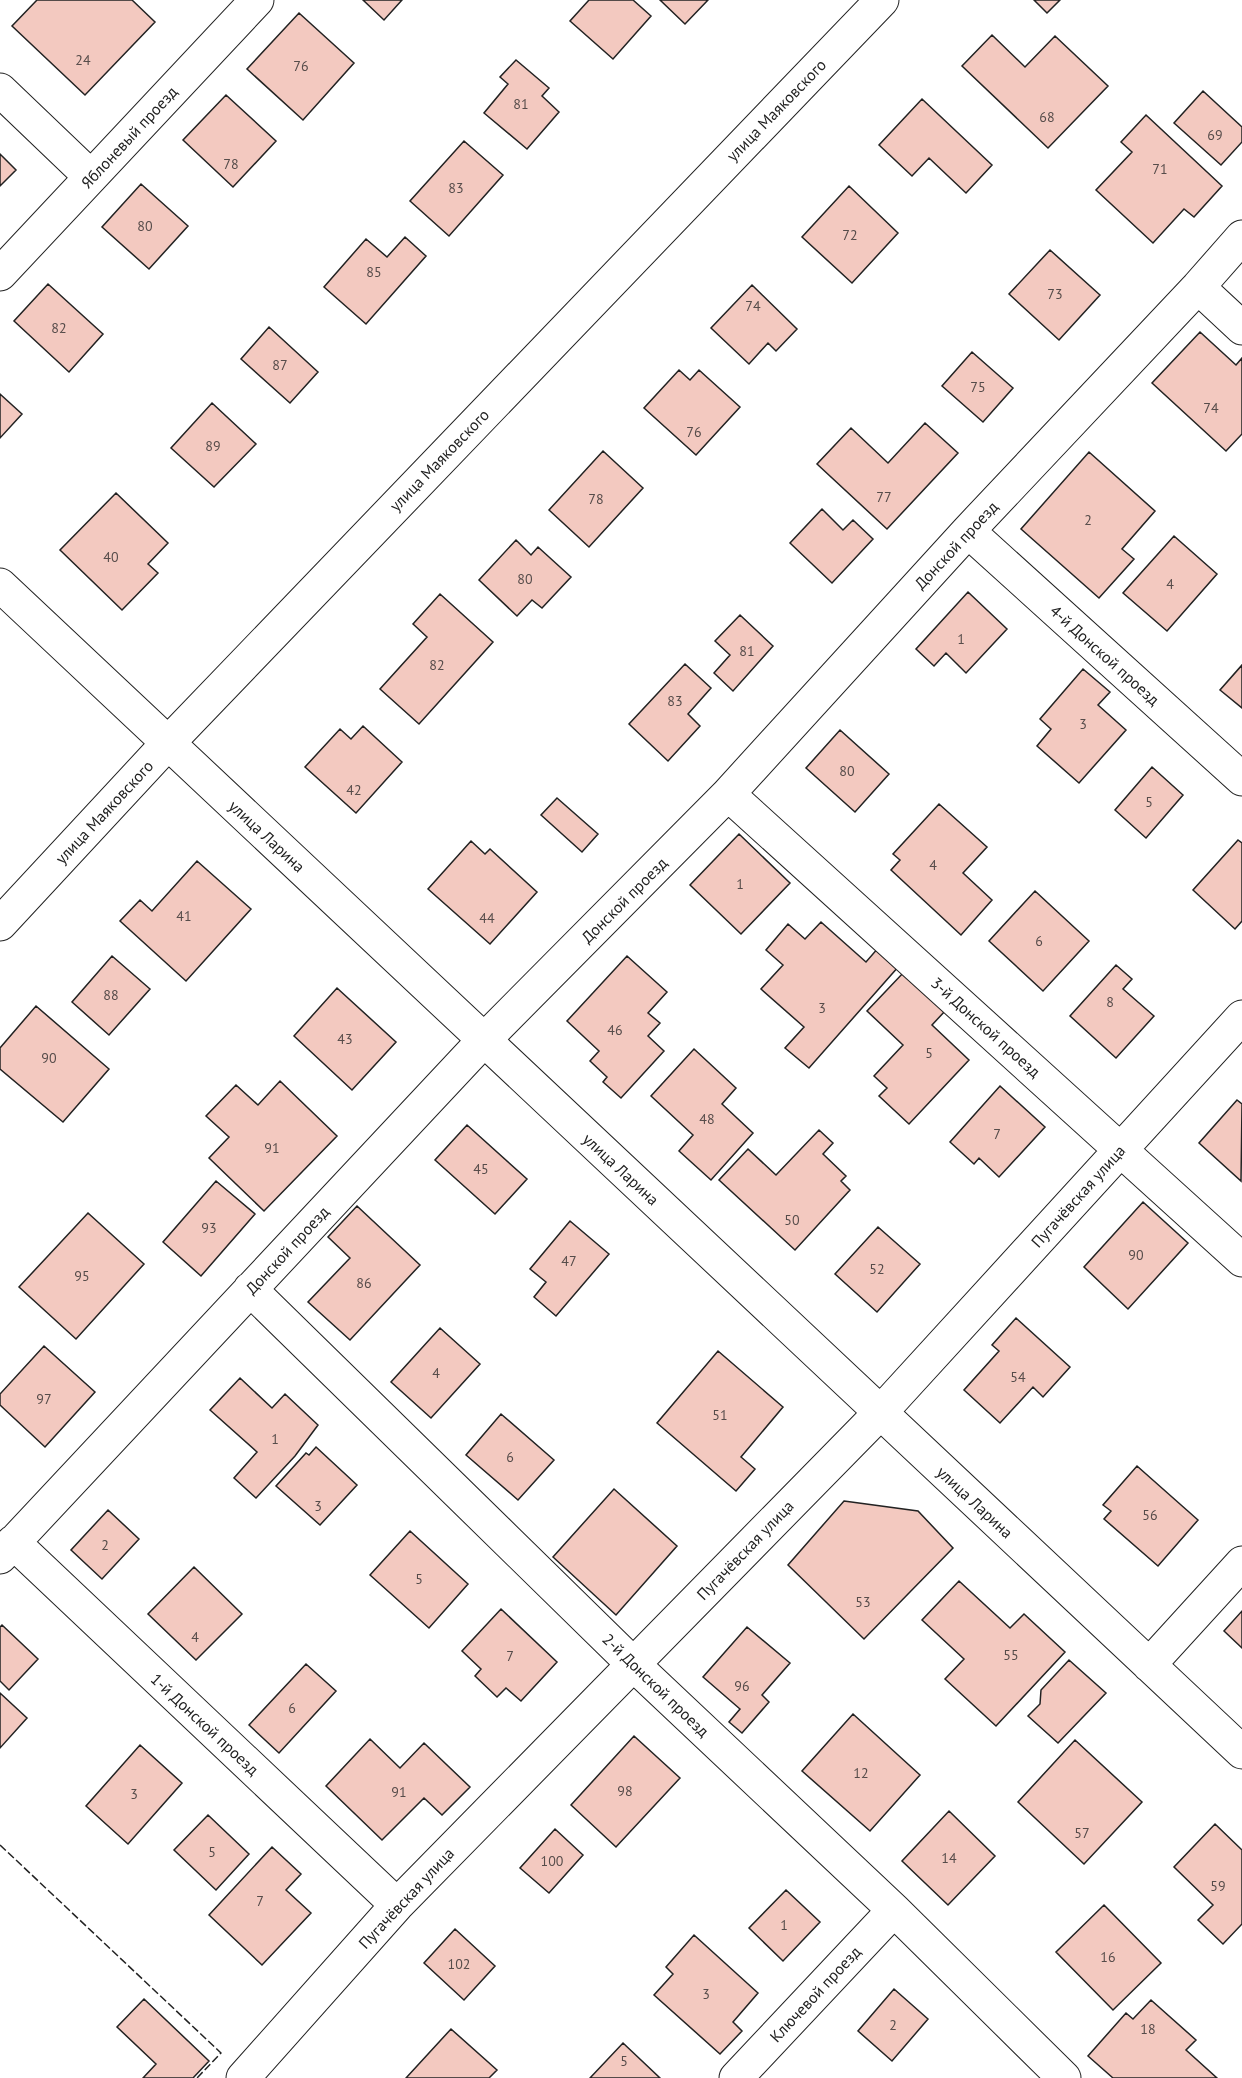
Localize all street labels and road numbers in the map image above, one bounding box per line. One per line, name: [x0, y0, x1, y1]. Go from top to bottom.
street label: улица Маяковского: [722, 55, 830, 165]
street label: Яблоневый проезд: [77, 82, 182, 192]
street label: улица Маяковского: [385, 405, 493, 515]
street label: Донской проезд: [910, 496, 1002, 593]
street label: 4-й Донской проезд: [1046, 601, 1164, 710]
street label: улица Маяковского: [51, 756, 157, 868]
street label: улица Ларина: [225, 796, 309, 876]
street label: Донской проезд: [577, 853, 671, 947]
street label: 3-й Донской проезд: [927, 973, 1045, 1082]
street label: улица Ларина: [579, 1129, 663, 1209]
street label: Пугачёвская улица: [1027, 1141, 1129, 1251]
street label: Донской проезд: [241, 1201, 333, 1298]
street label: улица Ларина: [933, 1462, 1017, 1542]
street label: Пугачёвская улица: [692, 1496, 798, 1604]
street label: 2-й Донской проезд: [599, 1629, 714, 1741]
street label: 1-й Донской проезд: [147, 1669, 263, 1779]
street label: Пугачёвская улица: [354, 1843, 458, 1953]
street label: Ключевой проезд: [765, 1941, 865, 2046]

